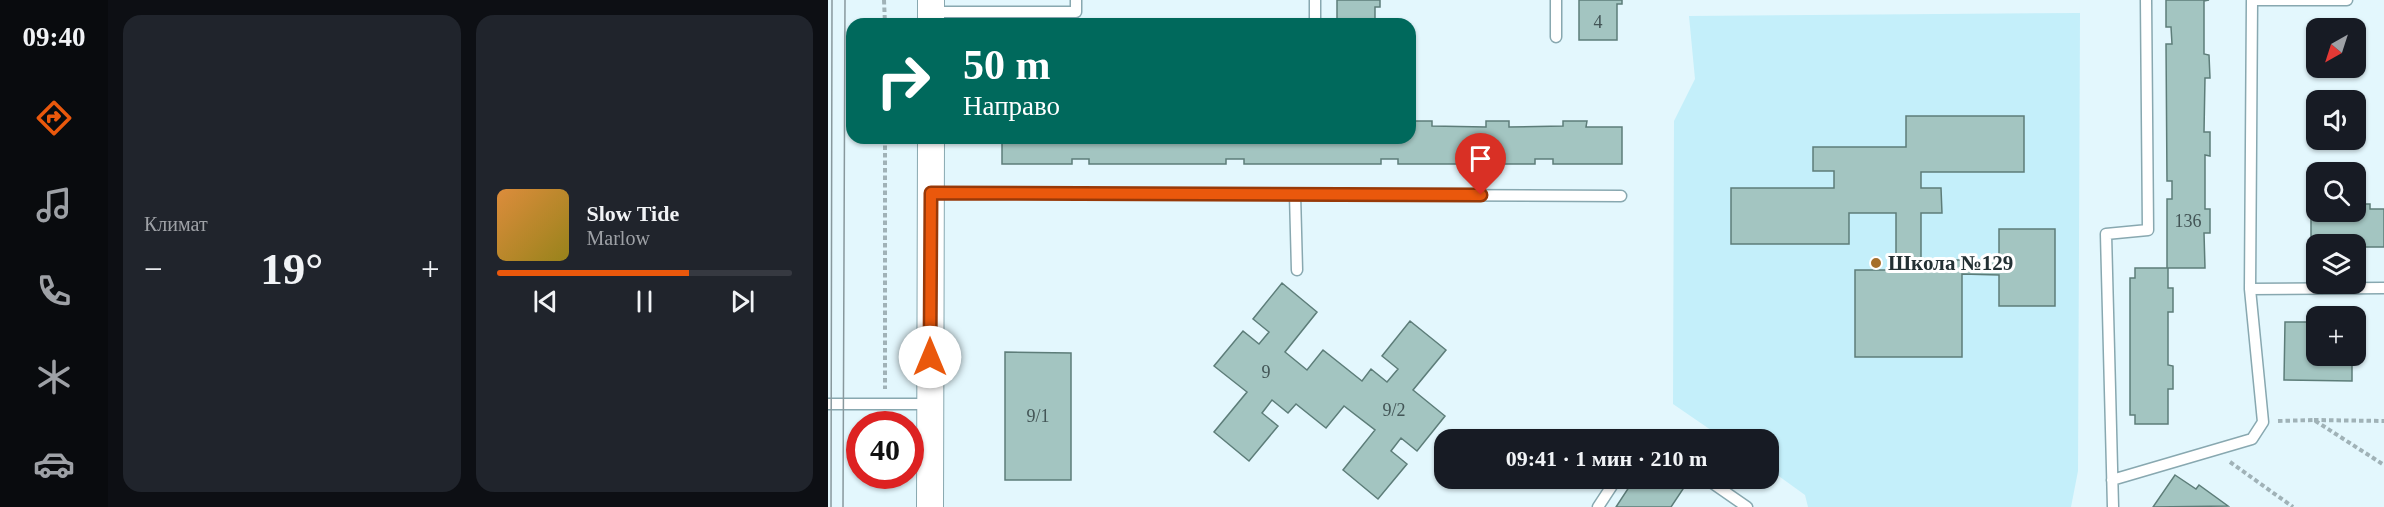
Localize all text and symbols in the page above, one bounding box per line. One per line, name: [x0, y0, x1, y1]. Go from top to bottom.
house number: 4: [1594, 12, 1603, 32]
north arrow: [2306, 18, 2366, 78]
map controls: [2306, 18, 2366, 366]
text: 09:40: [23, 22, 86, 52]
icon: right: [864, 42, 942, 120]
text: 50 m: [963, 42, 1051, 88]
button: sound: [2306, 90, 2366, 150]
text: Направо: [963, 91, 1060, 121]
icon: directions: [33, 97, 75, 139]
pin: [1455, 133, 1506, 195]
icon: arrive: [1464, 142, 1497, 175]
button: search: [2306, 162, 2366, 222]
icon: music: [33, 184, 75, 226]
text: Slow Tide: [587, 201, 679, 226]
house number: 136: [2175, 211, 2202, 231]
text: Климат: [144, 213, 208, 235]
text: Marlow: [587, 227, 650, 249]
button: layers: [2306, 234, 2366, 294]
text: 19°: [260, 244, 323, 294]
text: −: [144, 251, 163, 287]
text: +: [421, 251, 440, 287]
place label: Школа №129: [1888, 251, 2013, 275]
marker: Школа №129: [1869, 256, 1883, 270]
icon: phone: [33, 270, 75, 312]
icon: previous: [529, 285, 562, 318]
icon: pause: [628, 285, 661, 318]
icon: next: [726, 285, 759, 318]
button: +: [2306, 306, 2366, 366]
position arrow: [898, 325, 962, 389]
icon: climate: [33, 356, 75, 398]
house number: 9: [1262, 362, 1271, 382]
house number: 9/2: [1382, 400, 1406, 420]
house number: 9/1: [1026, 406, 1050, 426]
speed limit sign: 40: [846, 411, 924, 489]
icon: car: [33, 443, 75, 485]
text: 09:41 · 1 мин · 210 m: [1506, 446, 1707, 471]

